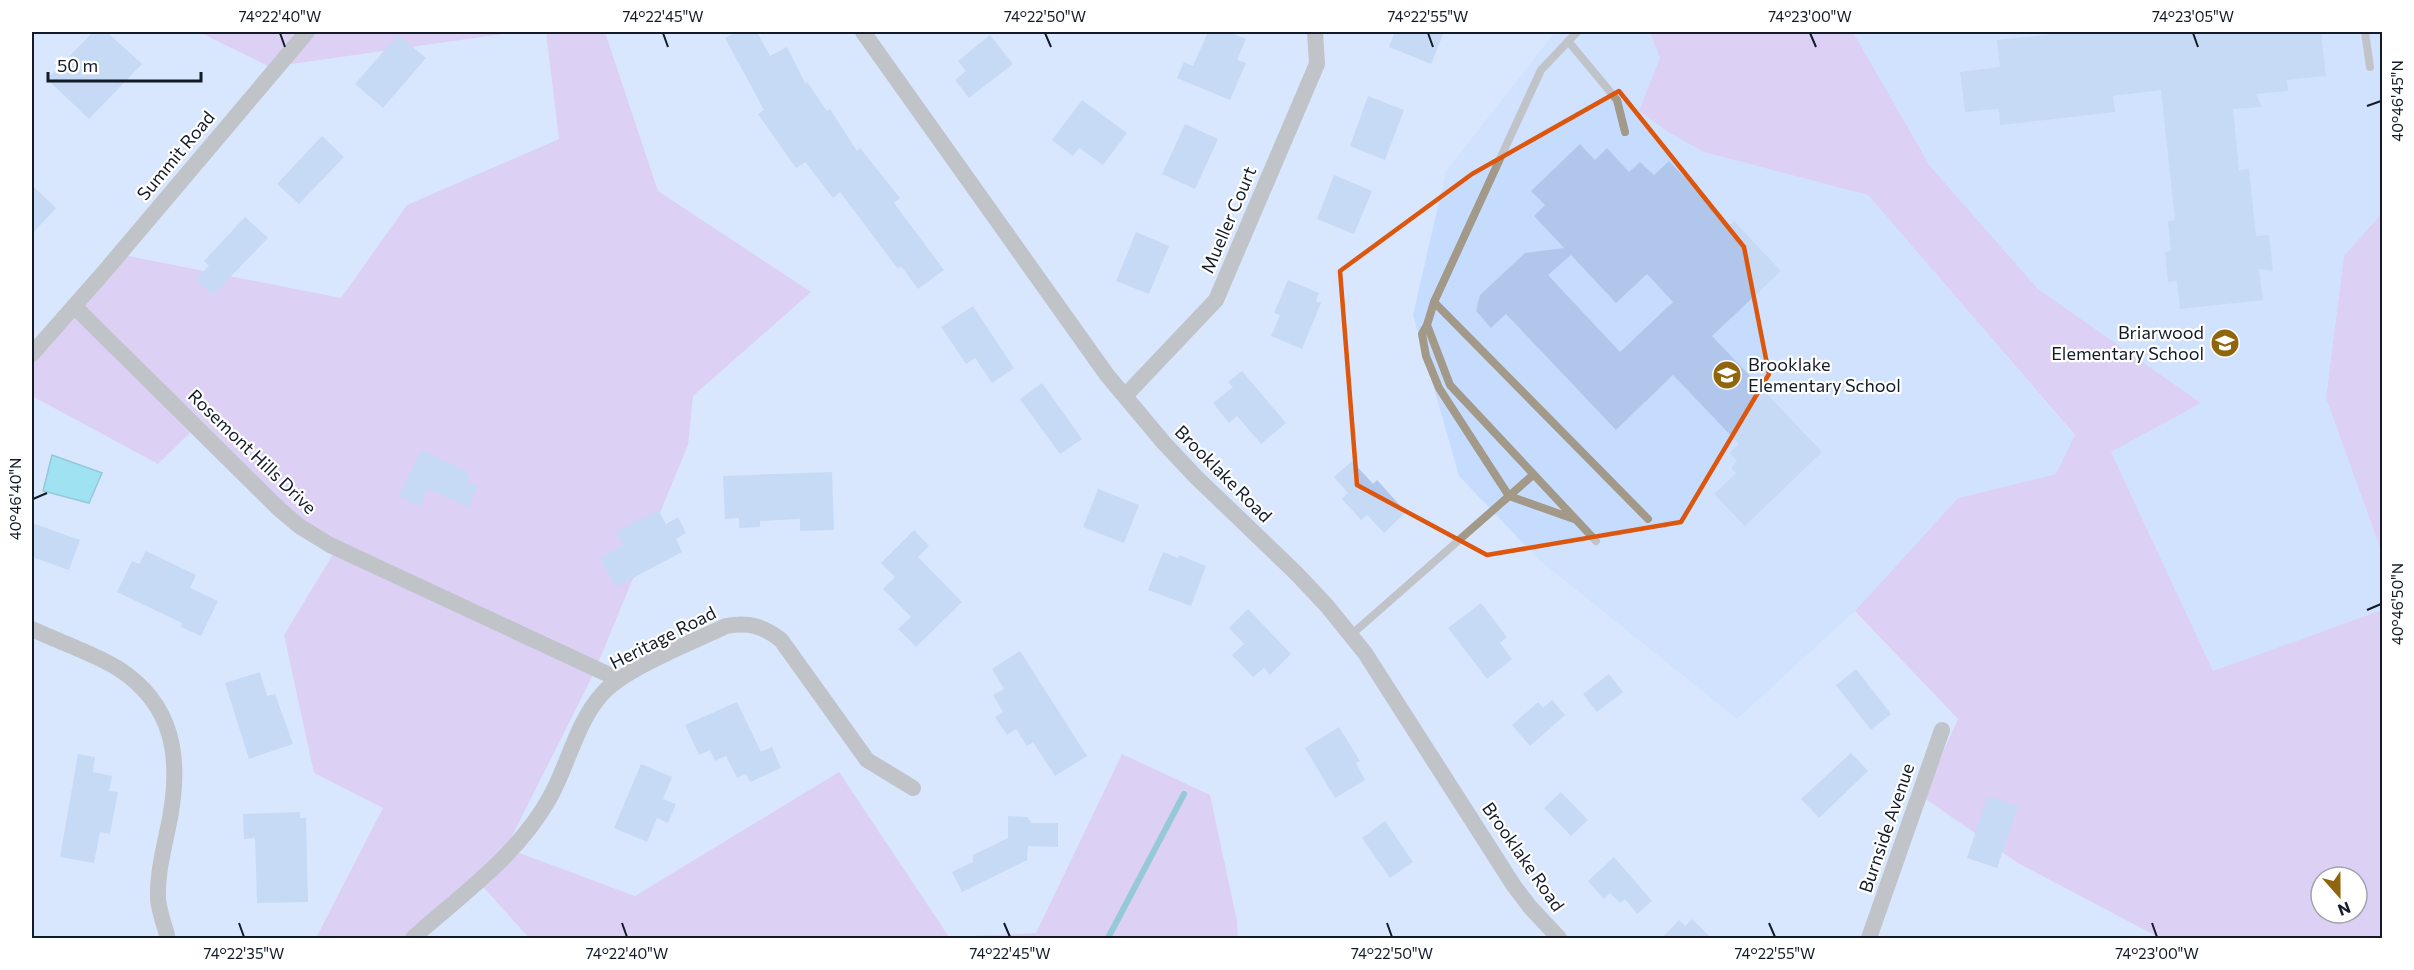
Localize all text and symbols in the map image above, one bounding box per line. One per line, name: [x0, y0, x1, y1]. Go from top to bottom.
text: 74°22'40"W: [239, 7, 321, 25]
text: 74°22'45"W: [622, 7, 704, 25]
text: 74°22'50"W: [1004, 7, 1086, 25]
text: 74°22'55"W: [1388, 7, 1468, 25]
text: 74°23'00"W: [1768, 7, 1852, 25]
text: 74°23'05"W: [2152, 7, 2234, 25]
scale bar: [48, 45, 201, 83]
text: 50 m: [57, 54, 98, 76]
text: 40°46'45"N: [2388, 60, 2406, 142]
street label: Summit Road: [132, 106, 219, 204]
street label: Mueller Court: [1196, 163, 1260, 276]
place label: Briarwood Elementary School: [2051, 321, 2204, 364]
school or university icon: Briarwood Elementary School: [2209, 327, 2241, 359]
place label: Brooklake Elementary School: [1748, 353, 1901, 396]
school or university icon: Brooklake Elementary School: [1711, 359, 1743, 391]
street label: Rosemont Hills Drive: [184, 384, 321, 518]
street label: Brooklake Road: [1171, 420, 1277, 526]
text: 40°46'40"N: [6, 458, 24, 540]
text: 40°46'50"N: [2388, 563, 2406, 645]
street label: Heritage Road: [606, 601, 719, 673]
street label: Burnside Avenue: [1854, 760, 1918, 895]
street label: Brooklake Road: [1478, 798, 1570, 915]
north arrow: [2309, 865, 2369, 925]
text: N: [2336, 898, 2354, 920]
text: 74°22'35"W: [204, 944, 284, 962]
text: 74°22'40"W: [586, 944, 668, 962]
text: 74°22'45"W: [969, 944, 1051, 962]
text: 74°22'50"W: [1351, 944, 1433, 962]
text: 74°22'55"W: [1735, 944, 1815, 962]
text: 74°23'00"W: [2115, 944, 2199, 962]

